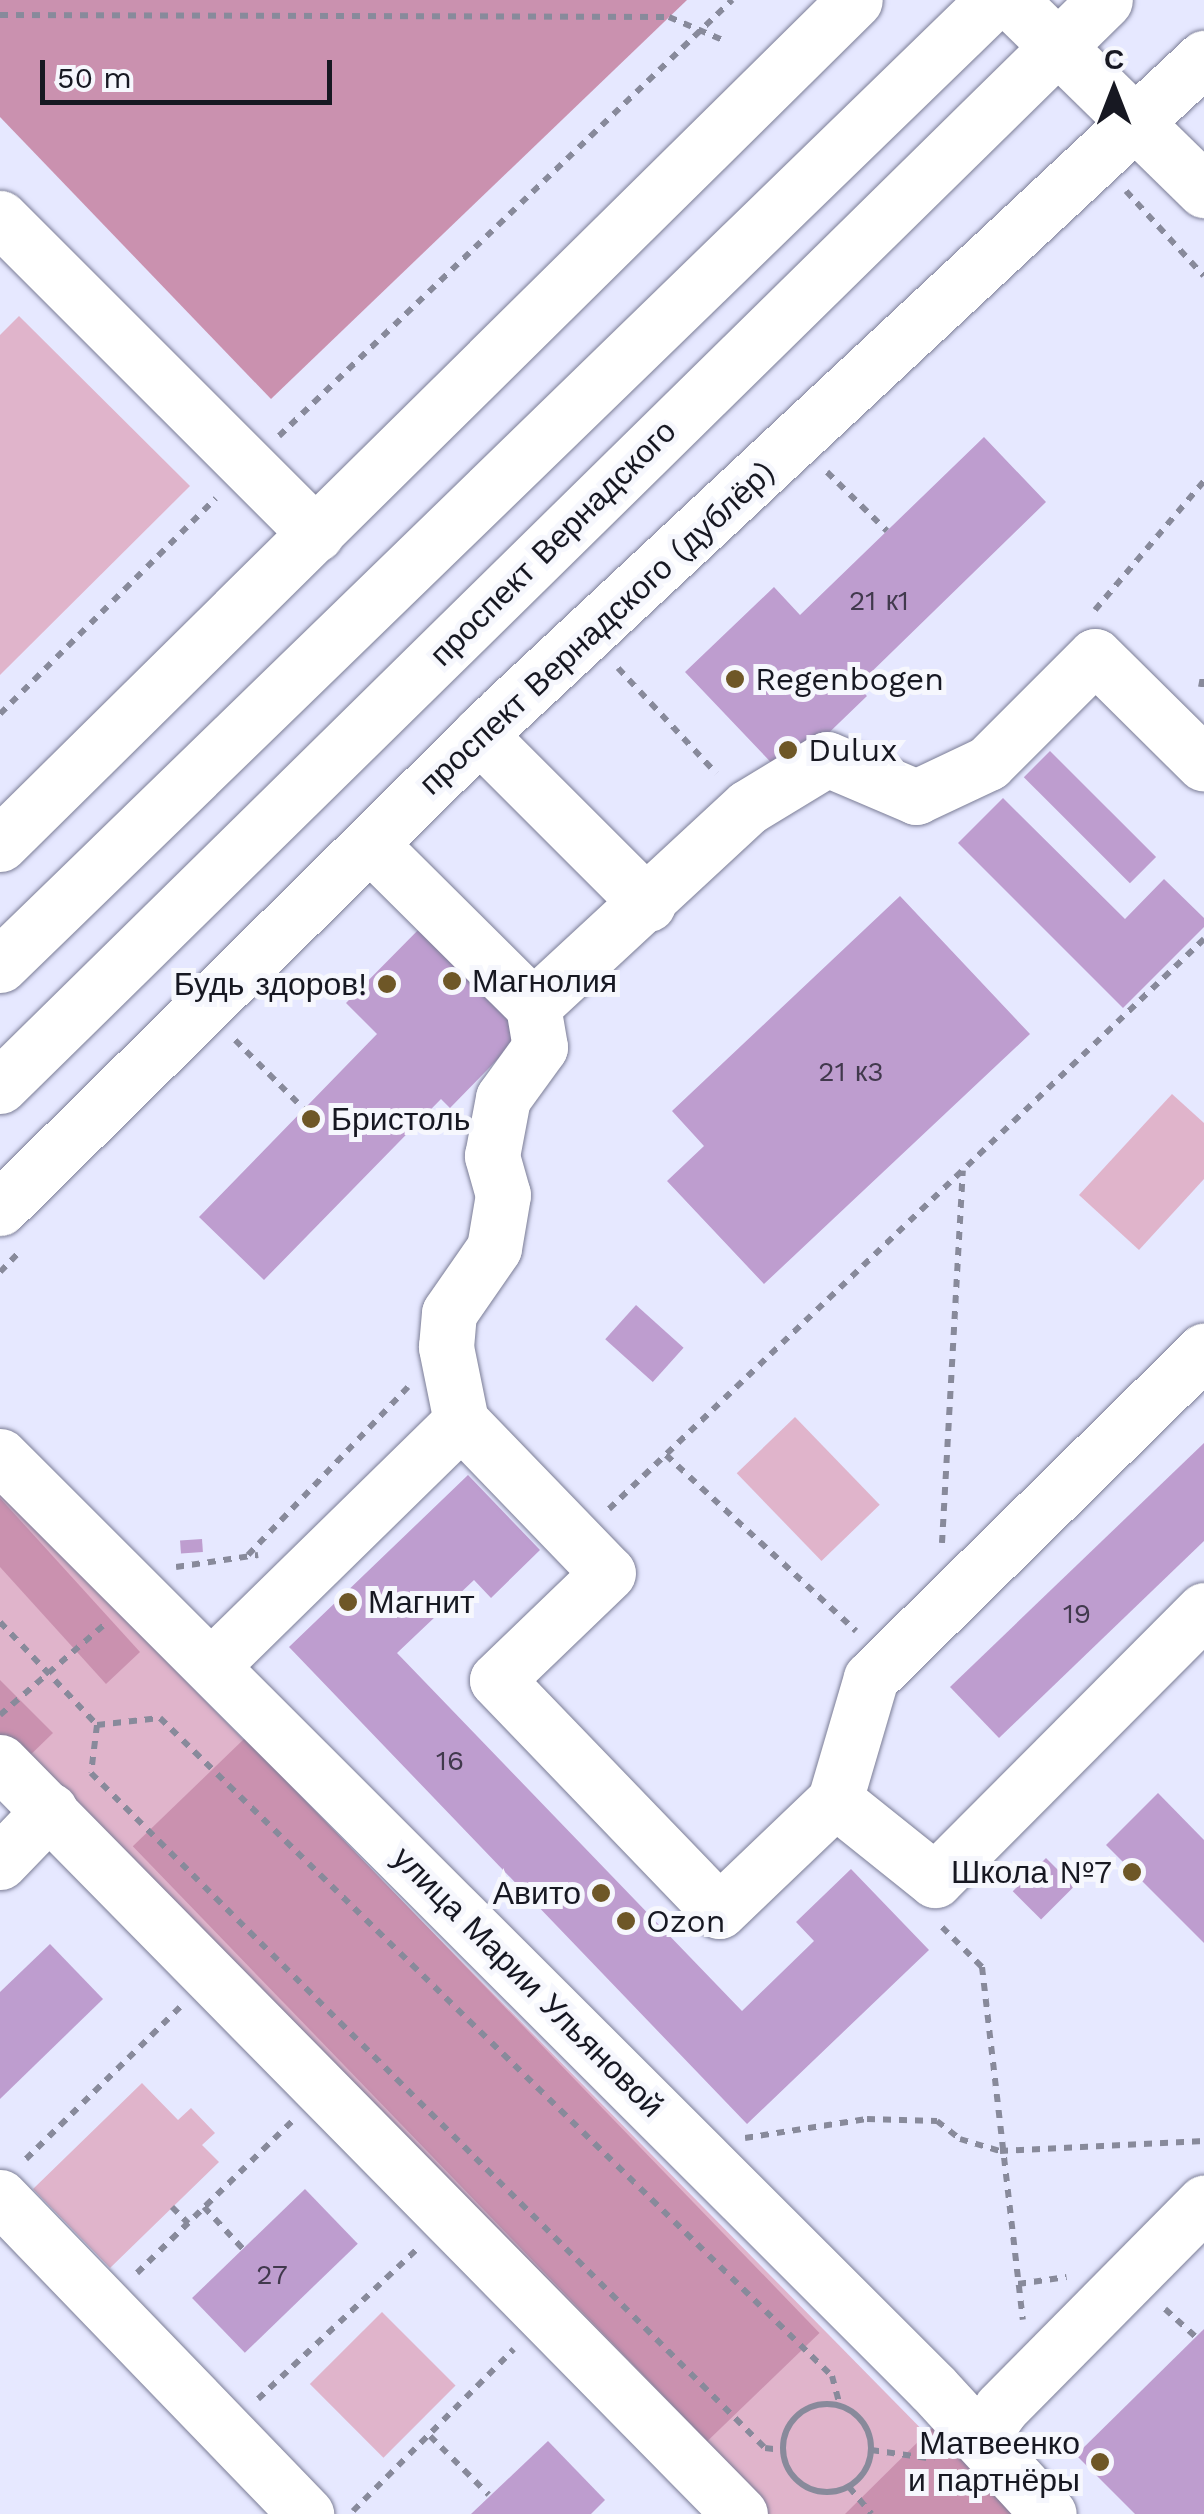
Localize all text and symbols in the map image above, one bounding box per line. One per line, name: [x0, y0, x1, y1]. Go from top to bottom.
scale bar: [45, 40, 338, 102]
north arrow: [1064, 40, 1164, 140]
text: С: [1104, 43, 1124, 76]
text: 50 m: [57, 60, 132, 95]
street label: проспект Вернадского: [422, 412, 684, 674]
street label: проспект Вернадского (дублёр): [411, 453, 783, 803]
house number: 21 к1: [849, 584, 909, 618]
place label: Regenbogen: [755, 660, 944, 698]
marker: Regenbogen: [724, 668, 746, 690]
place label: Dulux: [808, 731, 897, 769]
marker: Dulux: [777, 739, 799, 761]
place label: Магнолия: [472, 962, 617, 1000]
place label: Будь здоров!: [174, 965, 367, 1003]
marker: Магнолия: [441, 970, 463, 992]
marker: Будь здоров!: [376, 973, 398, 995]
house number: 21 к3: [818, 1055, 884, 1089]
place label: Бристоль: [331, 1100, 470, 1138]
marker: Бристоль: [300, 1108, 322, 1130]
place label: Магнит: [368, 1583, 475, 1621]
marker: Магнит: [337, 1591, 359, 1613]
house number: 19: [1063, 1597, 1091, 1631]
house number: 16: [436, 1744, 464, 1778]
street label: улица Марии Ульяновой: [385, 1839, 671, 2125]
place label: Школа №7: [951, 1853, 1112, 1891]
marker: Школа №7: [1121, 1861, 1143, 1883]
place label: Авито: [493, 1874, 581, 1912]
marker: Авито: [590, 1882, 612, 1904]
place label: Ozon: [646, 1902, 726, 1940]
marker: Ozon: [615, 1910, 637, 1932]
house number: 27: [256, 2258, 288, 2292]
place label: Матвеенко и партнёры: [908, 2425, 1080, 2500]
marker: Матвеенко и партнёры: [1089, 2451, 1111, 2473]

